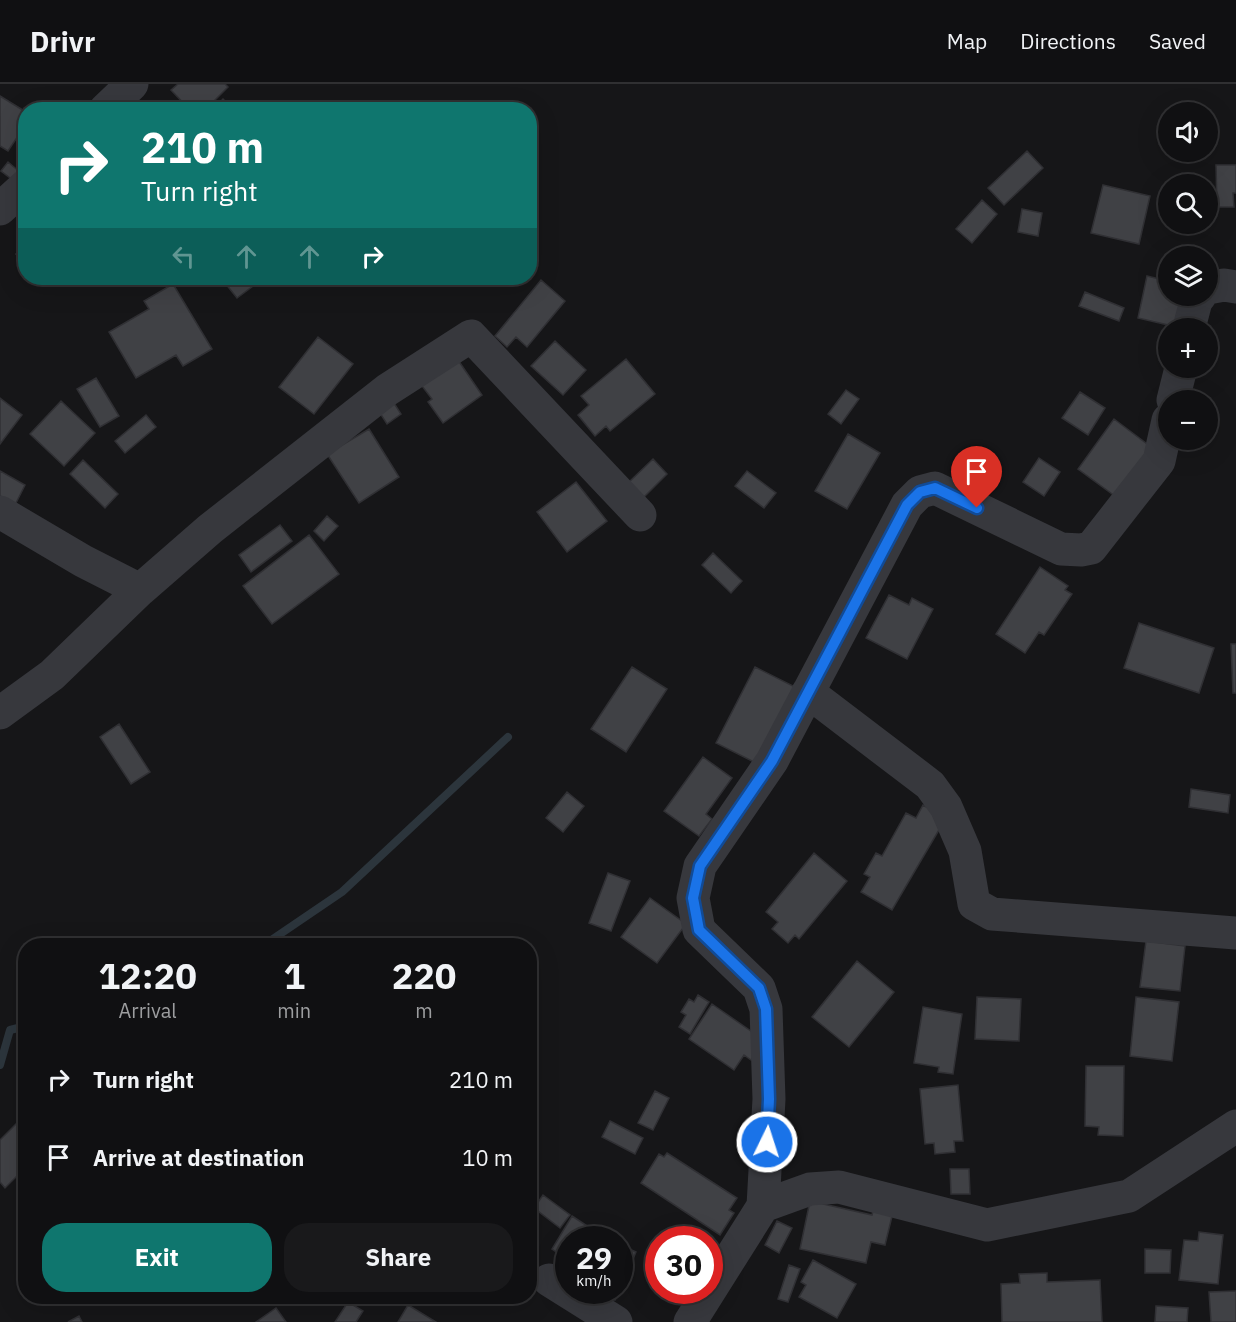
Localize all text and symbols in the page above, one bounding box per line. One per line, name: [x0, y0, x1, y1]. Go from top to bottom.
text: Drivr: [30, 23, 95, 60]
text: Map: [947, 27, 987, 55]
text: Directions: [1020, 27, 1116, 55]
text: Saved: [1149, 27, 1206, 55]
map controls: [1158, 102, 1218, 450]
button: sound: [1158, 102, 1218, 162]
text: 210 m: [141, 120, 264, 175]
icon: right: [42, 126, 120, 204]
text: Turn right: [141, 173, 258, 208]
button: search: [1158, 174, 1218, 234]
icon: left: [167, 240, 200, 273]
icon: ahead: [230, 240, 263, 273]
icon: ahead: [293, 240, 326, 273]
icon: right: [356, 240, 389, 273]
button: layers: [1158, 246, 1218, 306]
button: +: [1158, 318, 1218, 378]
button: −: [1158, 390, 1218, 450]
pin: [951, 446, 1002, 508]
icon: arrive: [960, 455, 993, 488]
text: 12:20: [99, 952, 197, 999]
text: 1: [283, 952, 305, 999]
text: 220: [392, 952, 456, 999]
text: Arrival: [119, 997, 177, 1024]
text: min: [277, 997, 311, 1024]
text: m: [415, 997, 433, 1024]
icon: right: [42, 1063, 75, 1096]
text: Turn right: [93, 1065, 194, 1094]
text: 210 m: [449, 1065, 513, 1094]
position arrow: [735, 1110, 799, 1174]
icon: arrive: [42, 1141, 75, 1174]
text: Arrive at destination: [93, 1143, 304, 1172]
text: 10 m: [462, 1143, 513, 1172]
button: Exit: [42, 1223, 272, 1292]
button: Share: [284, 1223, 513, 1292]
speed limit sign: 30: [645, 1226, 723, 1304]
text: 29: [576, 1238, 612, 1277]
text: km/h: [576, 1271, 612, 1290]

